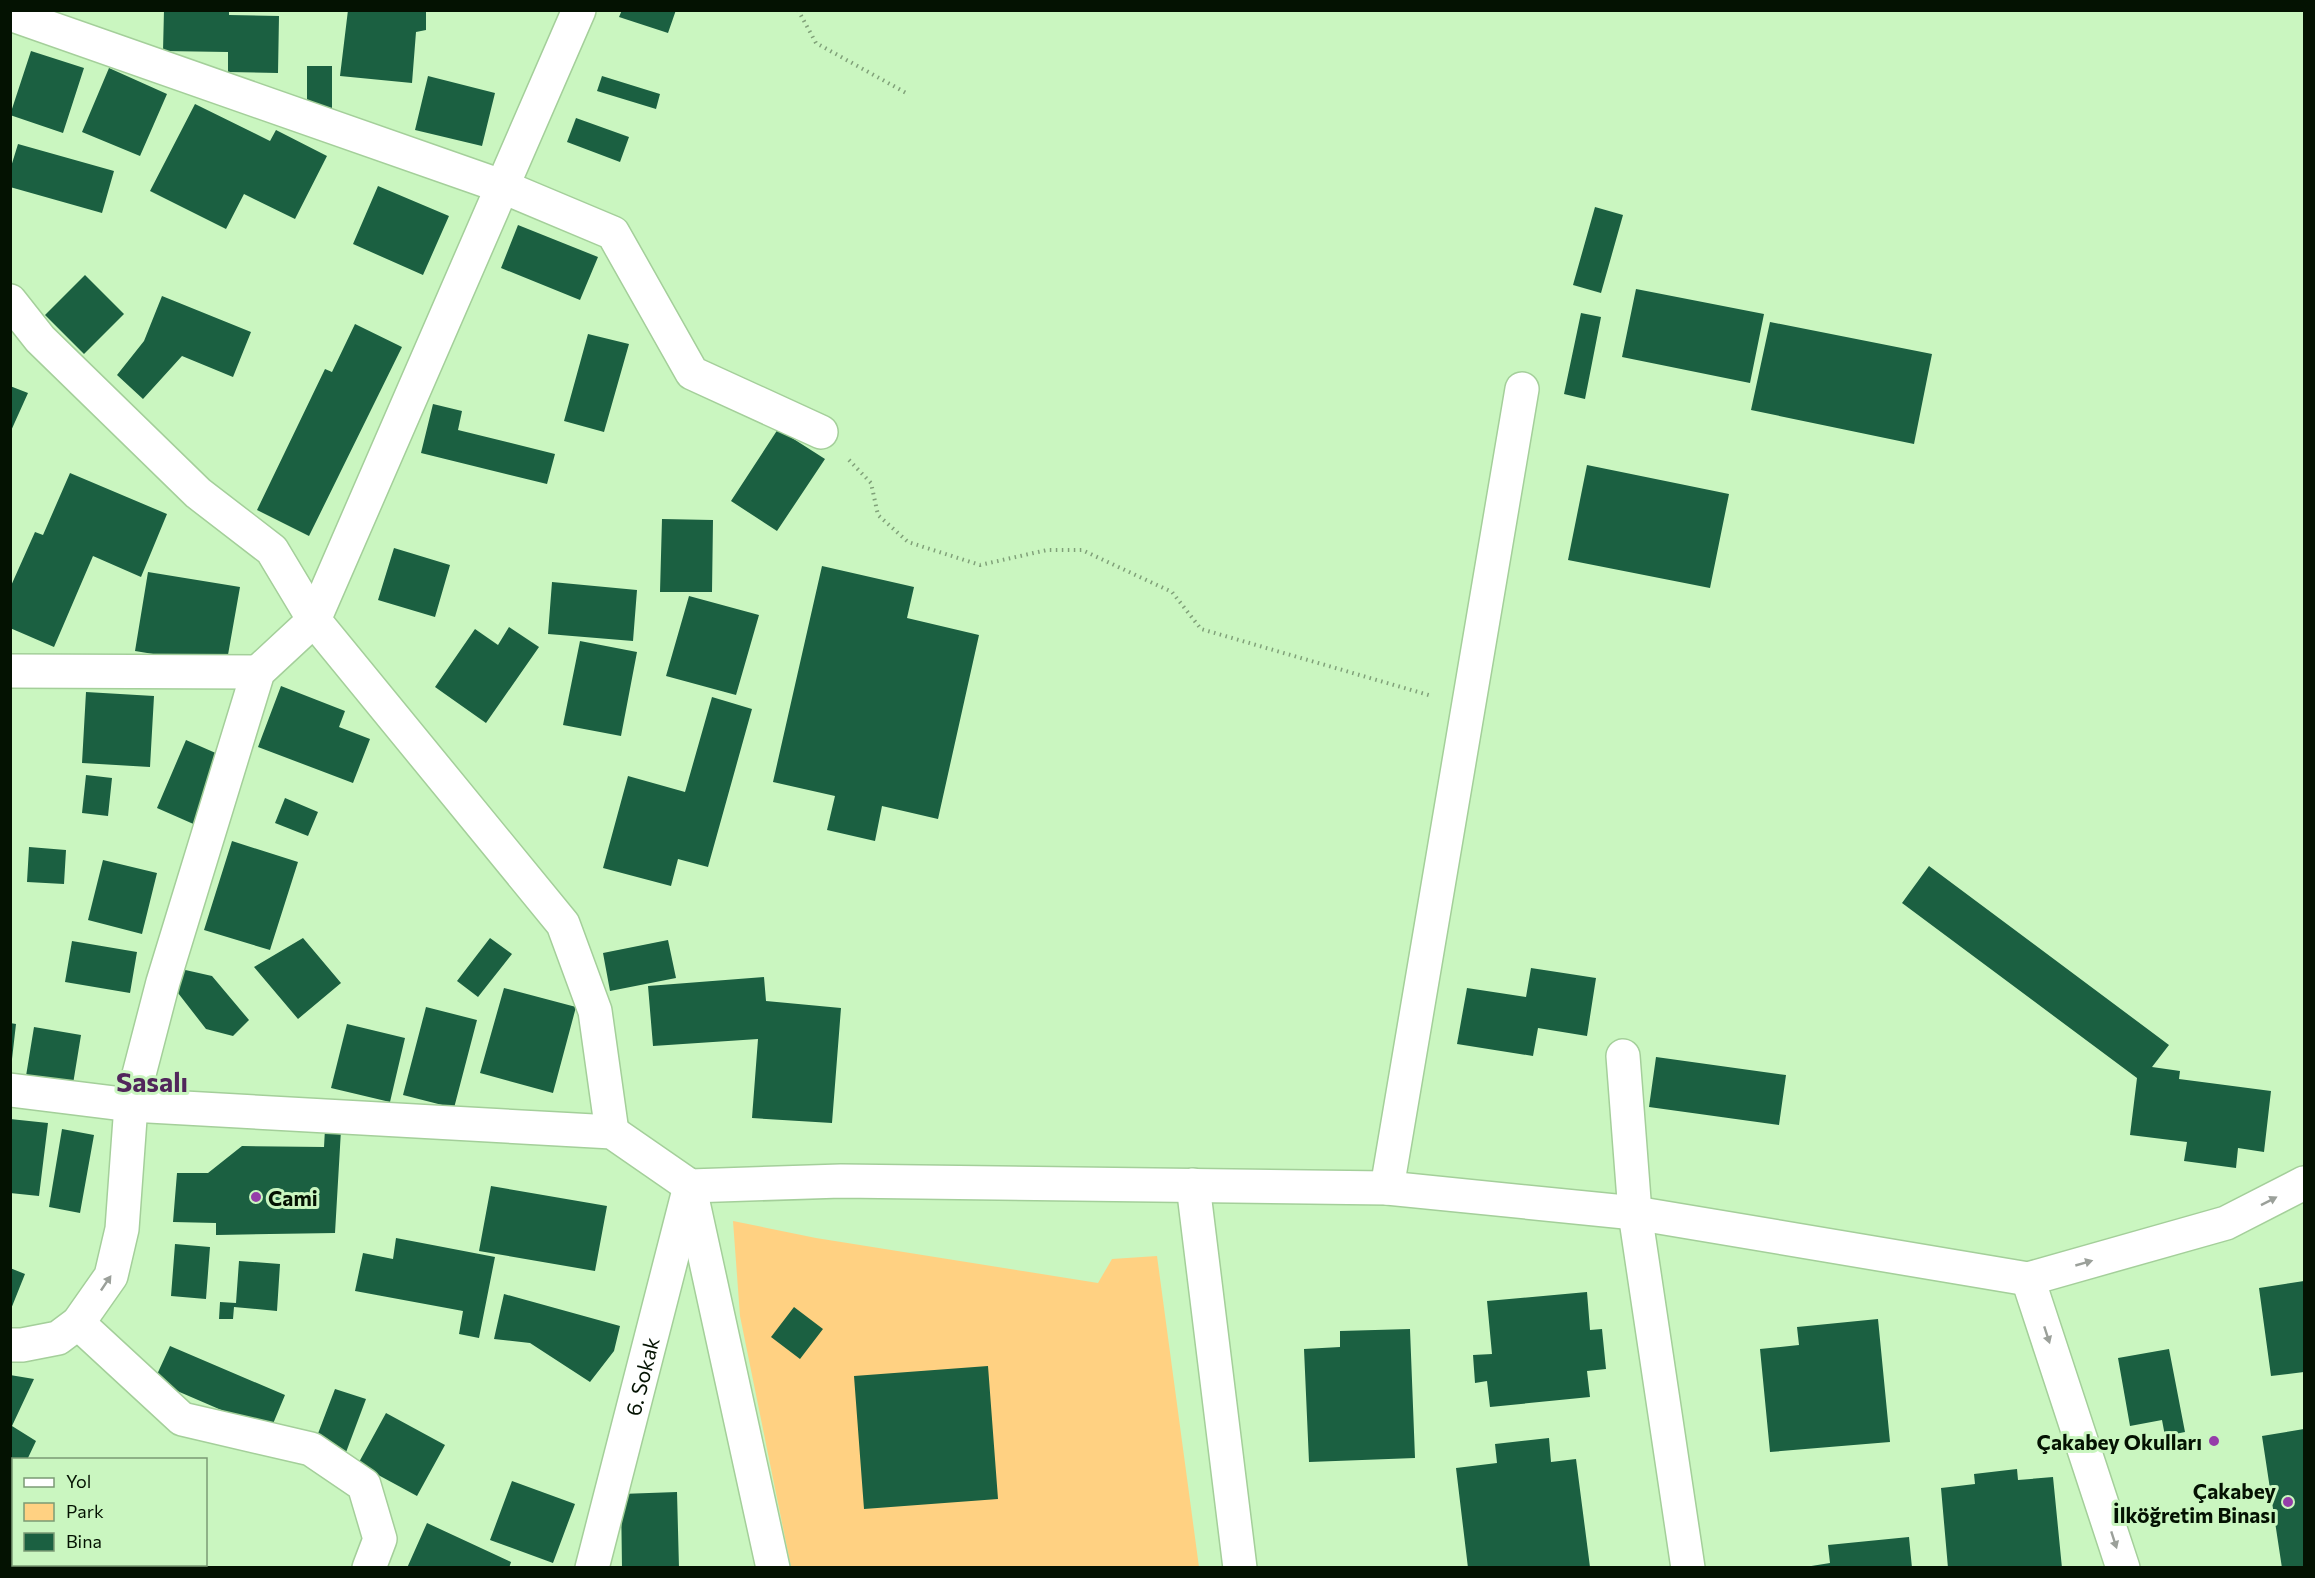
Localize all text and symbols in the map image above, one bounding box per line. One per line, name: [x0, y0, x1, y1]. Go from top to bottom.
district label: Sasalı: [116, 1065, 188, 1098]
place label: Cami: [268, 1185, 318, 1210]
marker: Cami: [249, 1190, 263, 1204]
one-way arrow: [2260, 1197, 2277, 1206]
one-way arrow: [2076, 1258, 2094, 1267]
one-way arrow: [100, 1275, 111, 1292]
one-way arrow: [2042, 1326, 2052, 1344]
street label: 6. Sokak: [619, 1334, 663, 1418]
place label: Çakabey Okulları: [2037, 1429, 2202, 1454]
marker: Çakabey Okulları: [2207, 1434, 2221, 1448]
legend: [12, 1458, 207, 1566]
text: Yol: [66, 1470, 91, 1492]
place label: Çakabey İlköğretim Binası: [2113, 1478, 2276, 1527]
marker: Çakabey İlköğretim Binası: [2281, 1495, 2295, 1509]
text: Park: [66, 1500, 104, 1522]
text: Bina: [66, 1530, 102, 1552]
one-way arrow: [2110, 1531, 2119, 1549]

